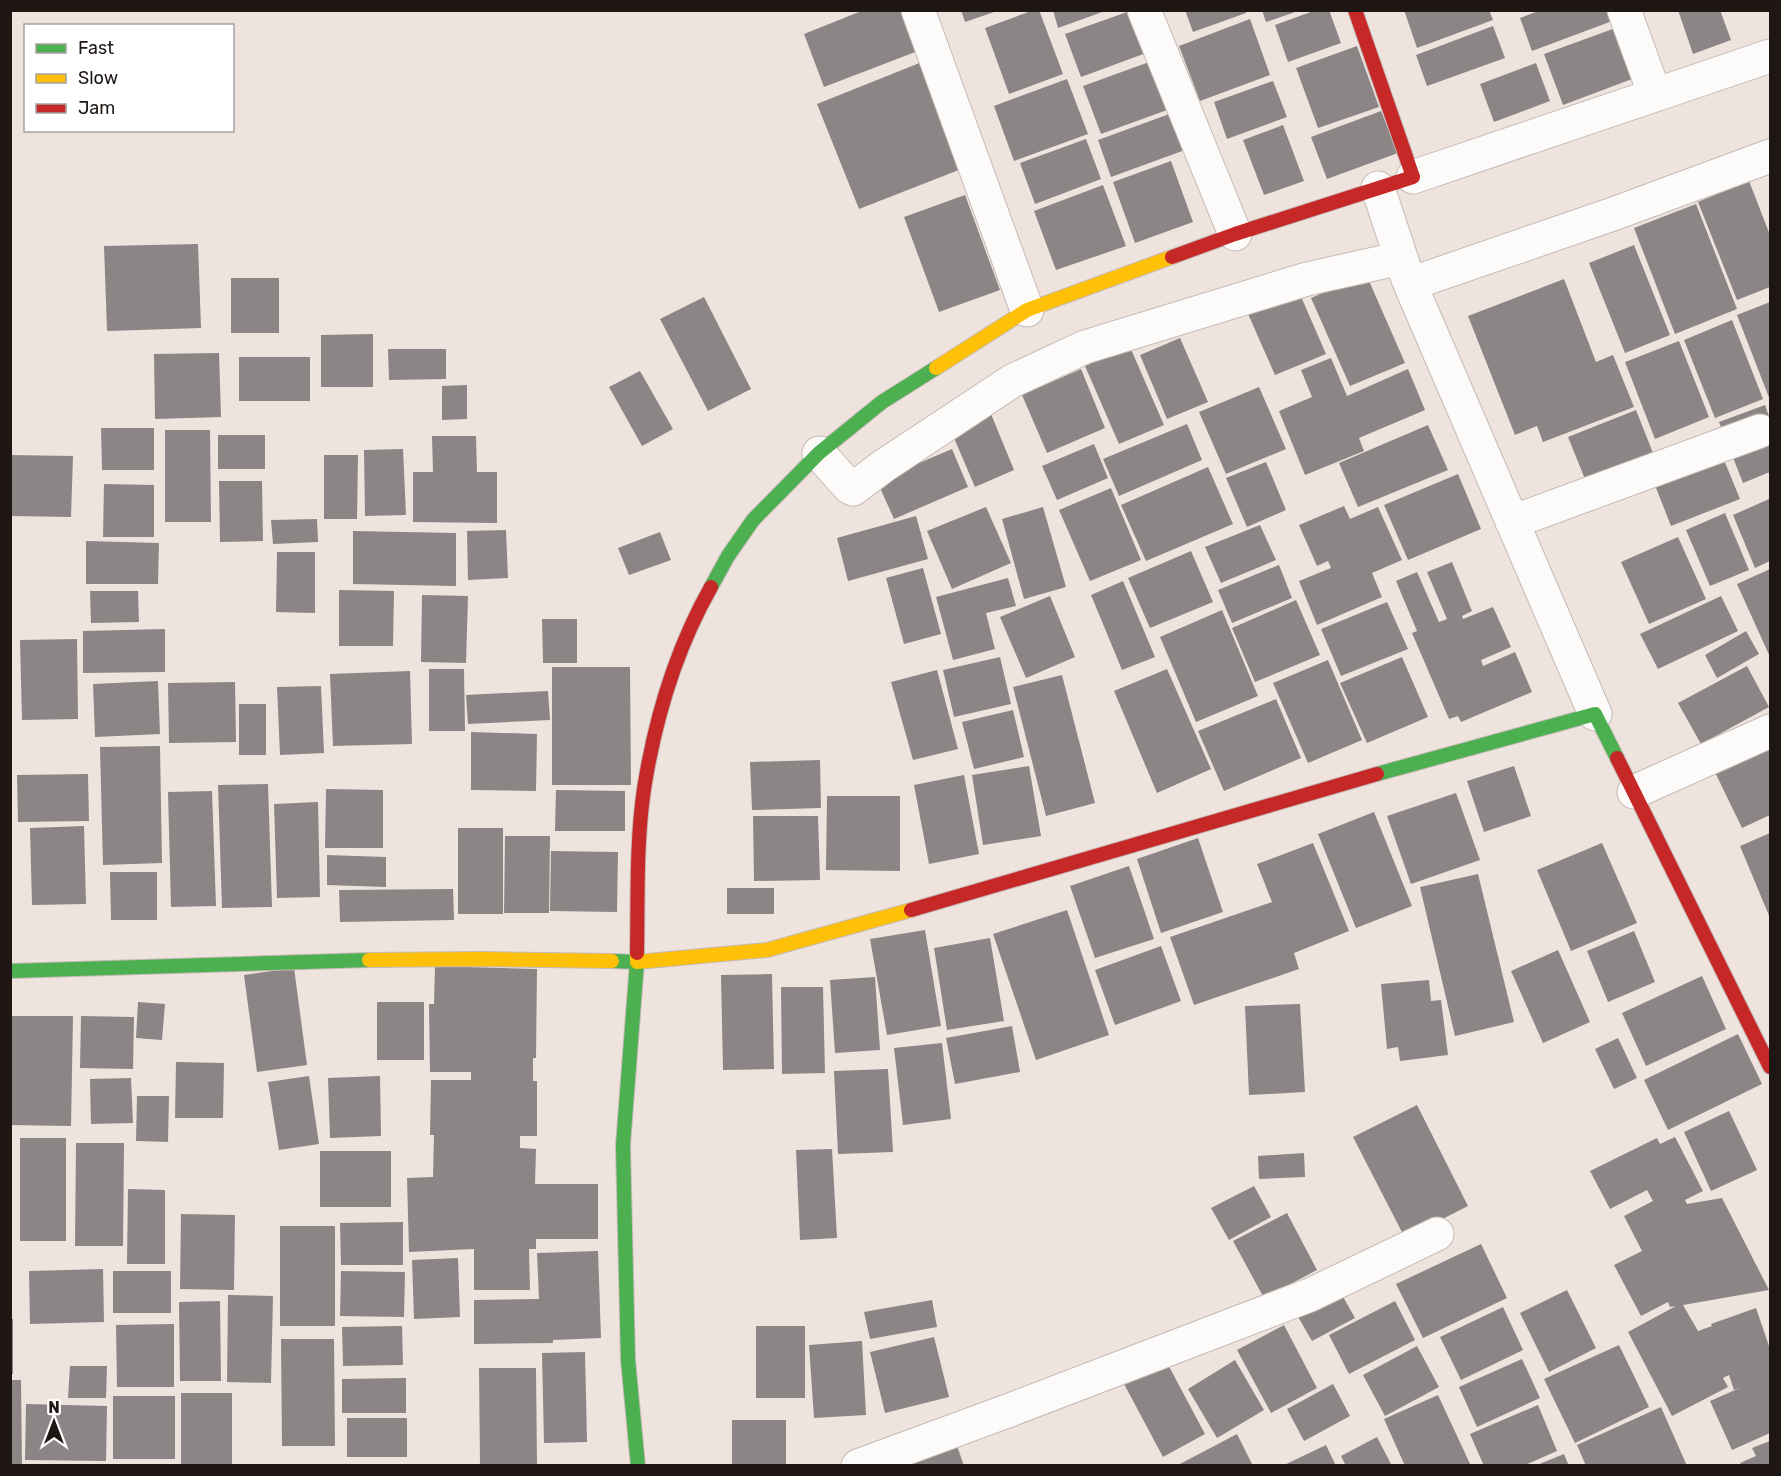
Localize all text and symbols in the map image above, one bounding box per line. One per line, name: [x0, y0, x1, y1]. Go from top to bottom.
legend: [24, 24, 234, 132]
text: Fast: [78, 37, 114, 59]
text: Slow: [78, 67, 118, 89]
text: Jam: [78, 97, 115, 119]
north arrow: [24, 1392, 84, 1452]
text: N: [48, 1398, 60, 1417]

